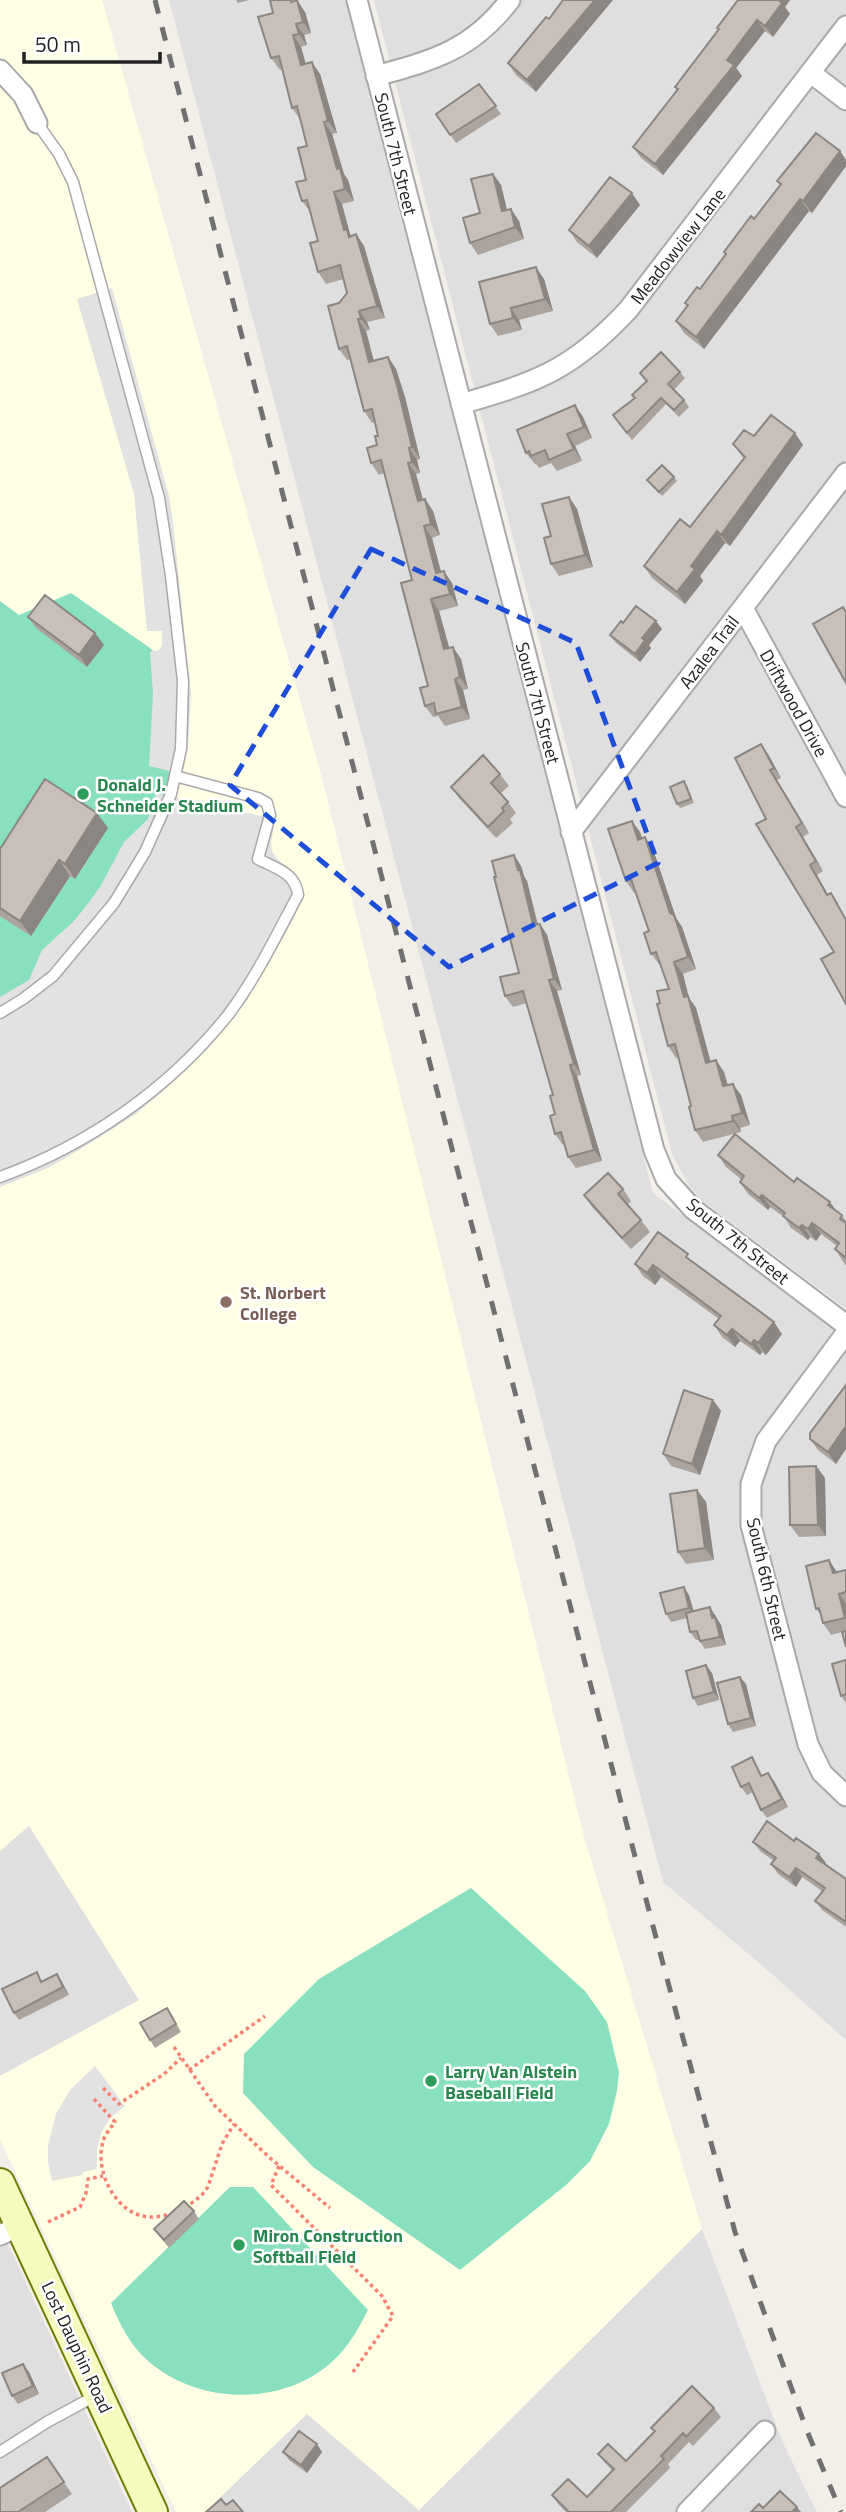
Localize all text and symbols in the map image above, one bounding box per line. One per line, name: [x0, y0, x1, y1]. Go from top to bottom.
scale bar: [24, 21, 161, 65]
text: 50 m: [35, 28, 81, 60]
street label: South 7th Street: [368, 90, 424, 219]
street label: Meadowview Lane: [624, 182, 732, 310]
street label: Azalea Trail: [673, 610, 745, 694]
street label: South 7th Street: [509, 639, 567, 768]
street label: Driftwood Drive: [753, 644, 835, 762]
place label: Donald J. Schneider Stadium: [97, 771, 243, 819]
marker: Donald J. Schneider Stadium: [75, 786, 91, 802]
street label: South 7th Street: [681, 1191, 796, 1291]
place label: St. Norbert College: [240, 1279, 326, 1327]
marker: St. Norbert College: [218, 1294, 234, 1310]
street label: South 6th Street: [740, 1515, 794, 1644]
place label: Larry Van Alstein Baseball Field: [445, 2058, 577, 2106]
marker: Larry Van Alstein Baseball Field: [423, 2073, 439, 2089]
place label: Miron Construction Softball Field: [253, 2222, 403, 2270]
marker: Miron Construction Softball Field: [231, 2237, 247, 2253]
street label: Lost Dauphin Road: [35, 2277, 119, 2417]

